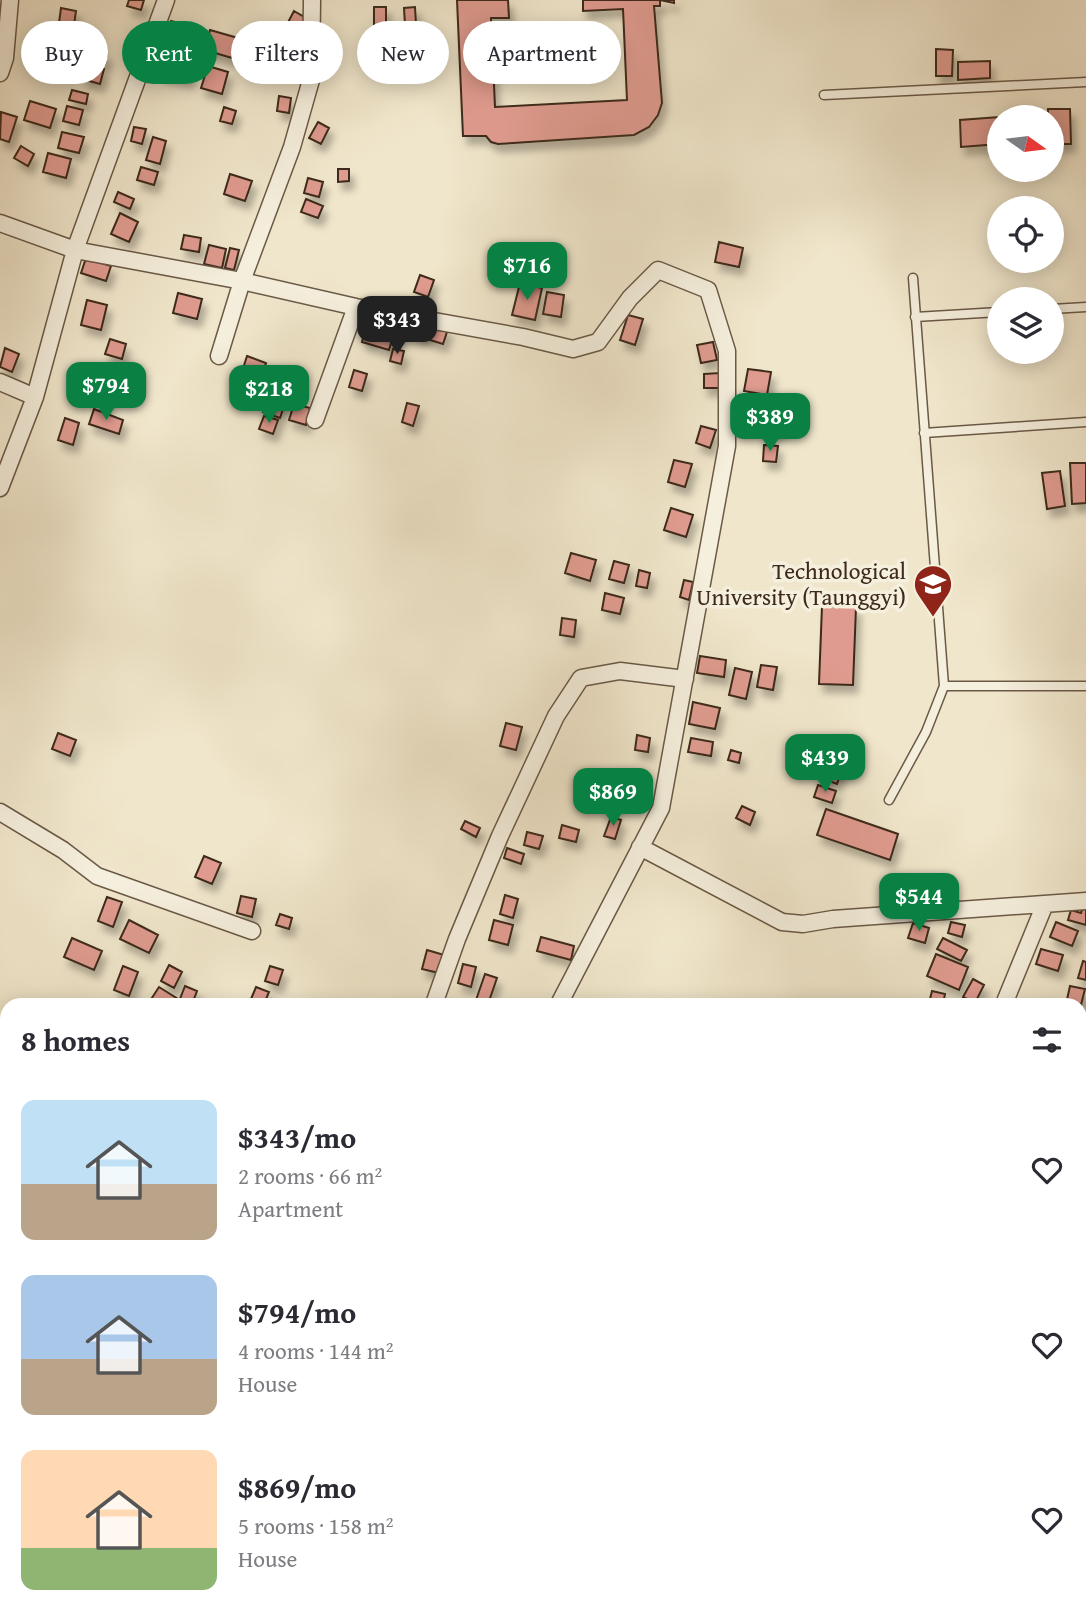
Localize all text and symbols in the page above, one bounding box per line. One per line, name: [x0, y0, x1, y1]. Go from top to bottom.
chip: Buy: [21, 21, 108, 84]
chip: Rent: [122, 21, 217, 84]
chip: Filters: [231, 21, 343, 84]
chip: New: [357, 21, 449, 84]
chip: Apartment: [463, 21, 621, 84]
north arrow: [987, 105, 1064, 182]
map controls: [987, 105, 1064, 364]
button: locate: [987, 196, 1064, 273]
pin: $716: [486, 243, 568, 302]
text: $716: [503, 248, 551, 281]
button: layers: [987, 287, 1064, 364]
pin: $343: [356, 296, 438, 356]
text: $343: [373, 302, 421, 335]
pin: $794: [65, 362, 147, 422]
pin: $218: [228, 366, 310, 425]
text: $794: [82, 368, 130, 401]
text: $218: [245, 371, 293, 404]
pin: $389: [729, 393, 811, 453]
text: $389: [746, 399, 794, 432]
place label: Technological University (Taunggyi): [696, 554, 906, 613]
school or university icon: Technological University (Taunggyi): [912, 563, 954, 618]
pin: $439: [784, 734, 866, 794]
text: $439: [801, 740, 849, 773]
pin: $869: [572, 768, 654, 828]
text: $869: [589, 774, 637, 807]
pin: $544: [878, 874, 960, 933]
text: $544: [895, 879, 943, 912]
text: 8 homes: [21, 1018, 130, 1062]
icon: filters: [1028, 1021, 1066, 1059]
text: $343/mo: [238, 1115, 356, 1159]
icon: home: [77, 1128, 161, 1212]
icon: heart: [1028, 1151, 1066, 1189]
text: 2 rooms · 66 m²: [238, 1159, 382, 1192]
text: Apartment: [238, 1192, 343, 1225]
text: $794/mo: [238, 1290, 356, 1334]
icon: home: [77, 1303, 161, 1387]
icon: heart: [1028, 1326, 1066, 1364]
text: 4 rooms · 144 m²: [238, 1334, 393, 1367]
text: House: [238, 1367, 297, 1400]
text: $869/mo: [238, 1465, 356, 1509]
icon: home: [77, 1478, 161, 1562]
icon: heart: [1028, 1501, 1066, 1539]
text: 5 rooms · 158 m²: [238, 1509, 393, 1542]
text: House: [238, 1542, 297, 1575]

